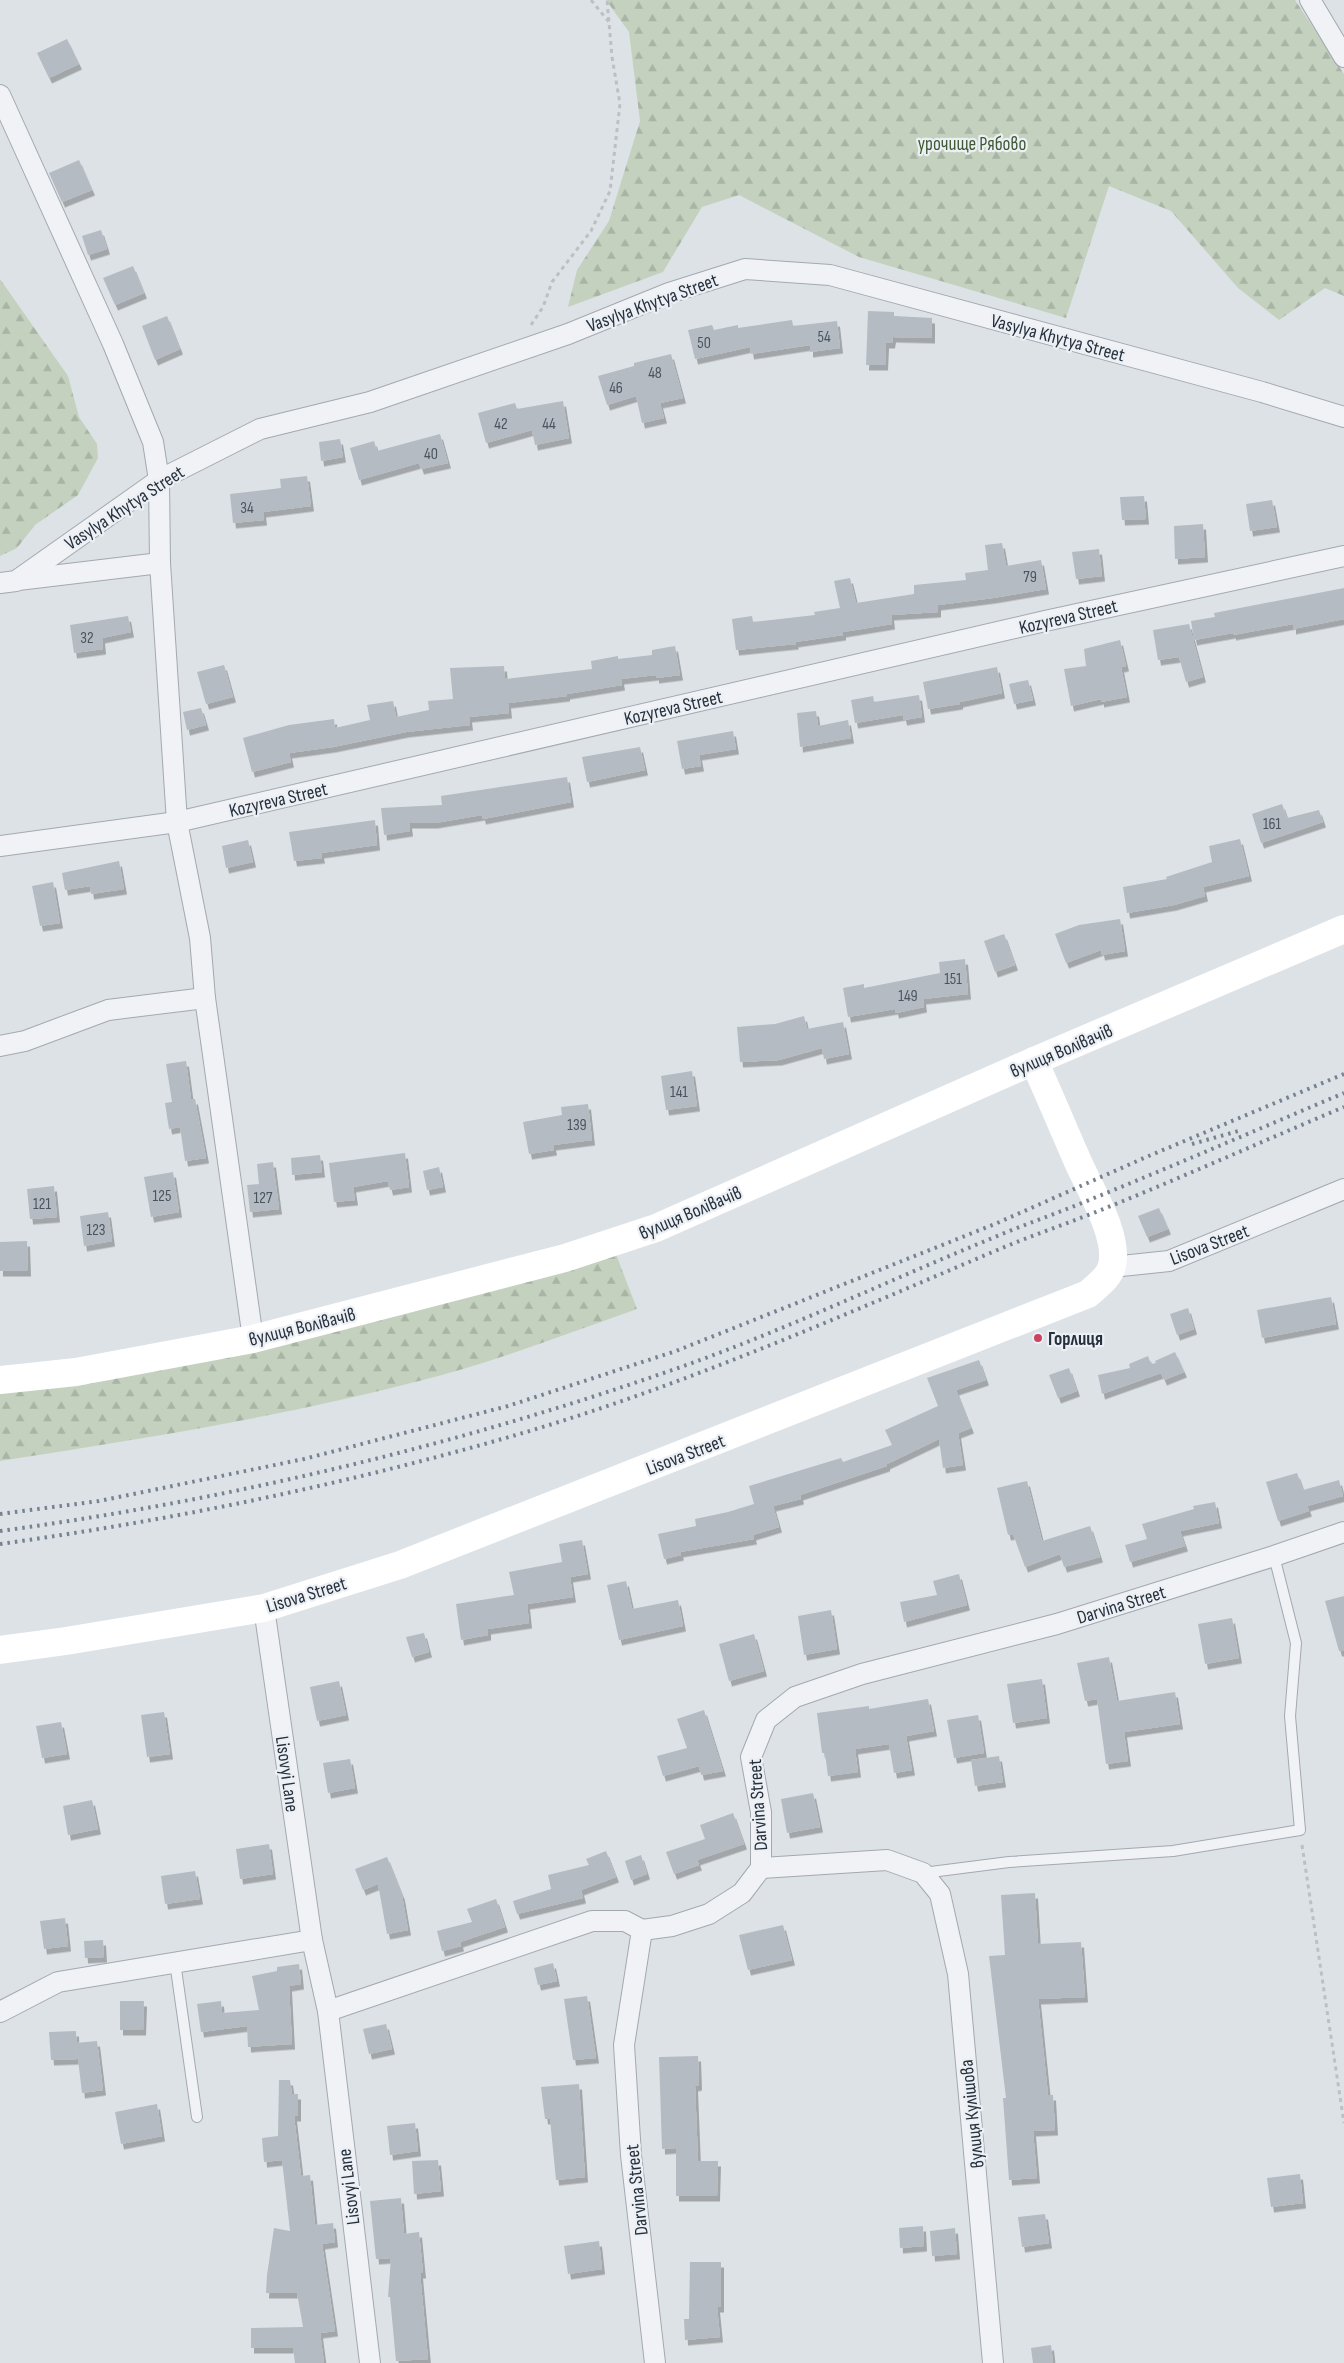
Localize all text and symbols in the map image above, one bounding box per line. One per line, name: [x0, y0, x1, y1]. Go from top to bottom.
park label: урочище Рябово: [918, 133, 1026, 156]
street label: Vasylya Khytya Street: [584, 269, 721, 338]
street label: Vasylya Khytya Street: [988, 310, 1127, 367]
house number: 54: [817, 328, 831, 347]
house number: 50: [697, 334, 711, 353]
house number: 48: [648, 364, 662, 383]
house number: 46: [609, 379, 623, 398]
house number: 42: [494, 415, 508, 434]
house number: 44: [542, 415, 556, 434]
house number: 40: [424, 445, 438, 464]
street label: Vasylya Khytya Street: [61, 461, 189, 555]
house number: 34: [240, 499, 254, 518]
house number: 79: [1023, 568, 1037, 587]
street label: Kozyreva Street: [1017, 595, 1120, 640]
house number: 32: [80, 629, 94, 648]
street label: Kozyreva Street: [622, 686, 725, 731]
street label: Kozyreva Street: [227, 778, 330, 823]
house number: 161: [1263, 815, 1281, 834]
house number: 151: [944, 970, 962, 989]
house number: 149: [898, 987, 918, 1006]
street label: вулиця Волівачів: [1007, 1019, 1116, 1083]
house number: 141: [670, 1083, 688, 1102]
house number: 139: [567, 1116, 587, 1135]
street label: вулиця Волівачів: [636, 1181, 745, 1245]
house number: 125: [153, 1187, 171, 1206]
house number: 127: [254, 1189, 273, 1208]
house number: 121: [33, 1195, 51, 1214]
street label: Lisova Street: [1167, 1220, 1252, 1271]
house number: 123: [86, 1221, 106, 1240]
street label: вулиця Волівачів: [247, 1303, 358, 1352]
place label: Горлиця: [1048, 1328, 1103, 1351]
marker: Горлиця: [1032, 1332, 1044, 1344]
street label: Lisova Street: [643, 1430, 728, 1481]
street label: Lisova Street: [264, 1572, 349, 1619]
street label: Darvina Street: [1074, 1581, 1169, 1630]
street label: Lisovyi Lane: [270, 1735, 303, 1814]
street label: Darvina Street: [744, 1758, 773, 1851]
street label: вулиця Кулішова: [955, 2058, 990, 2169]
street label: Darvina Street: [621, 2143, 654, 2237]
street label: Lisovyi Lane: [333, 2147, 366, 2226]

